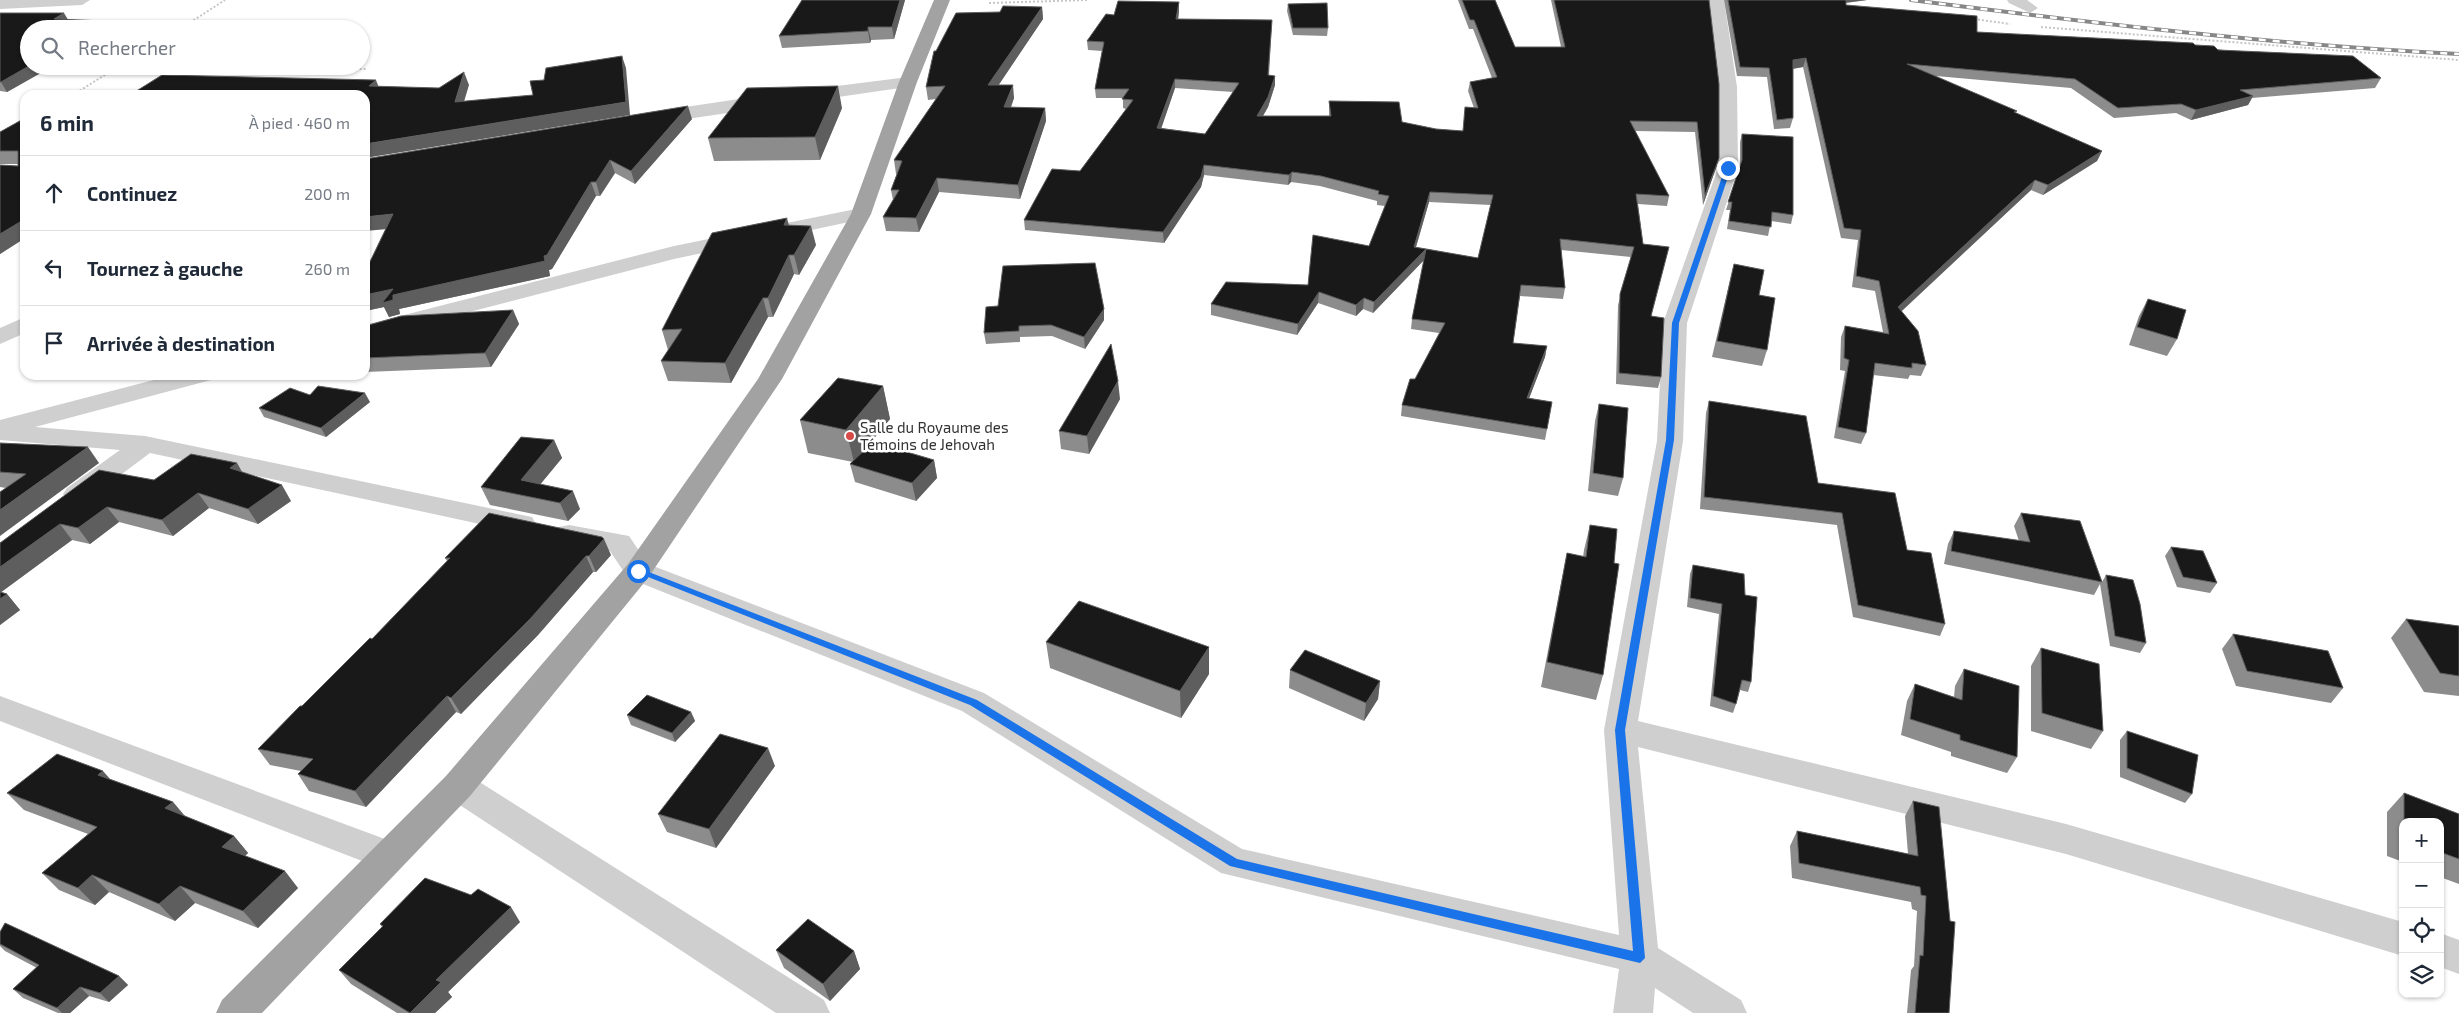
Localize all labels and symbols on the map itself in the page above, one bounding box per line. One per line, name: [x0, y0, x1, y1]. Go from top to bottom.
route end: [1717, 157, 1740, 180]
place label: Salle du Royaume des Témoins de Jehovah: [860, 418, 1009, 453]
marker: Salle du Royaume des Témoins de Jehovah: [844, 430, 856, 442]
route start: [627, 560, 650, 583]

